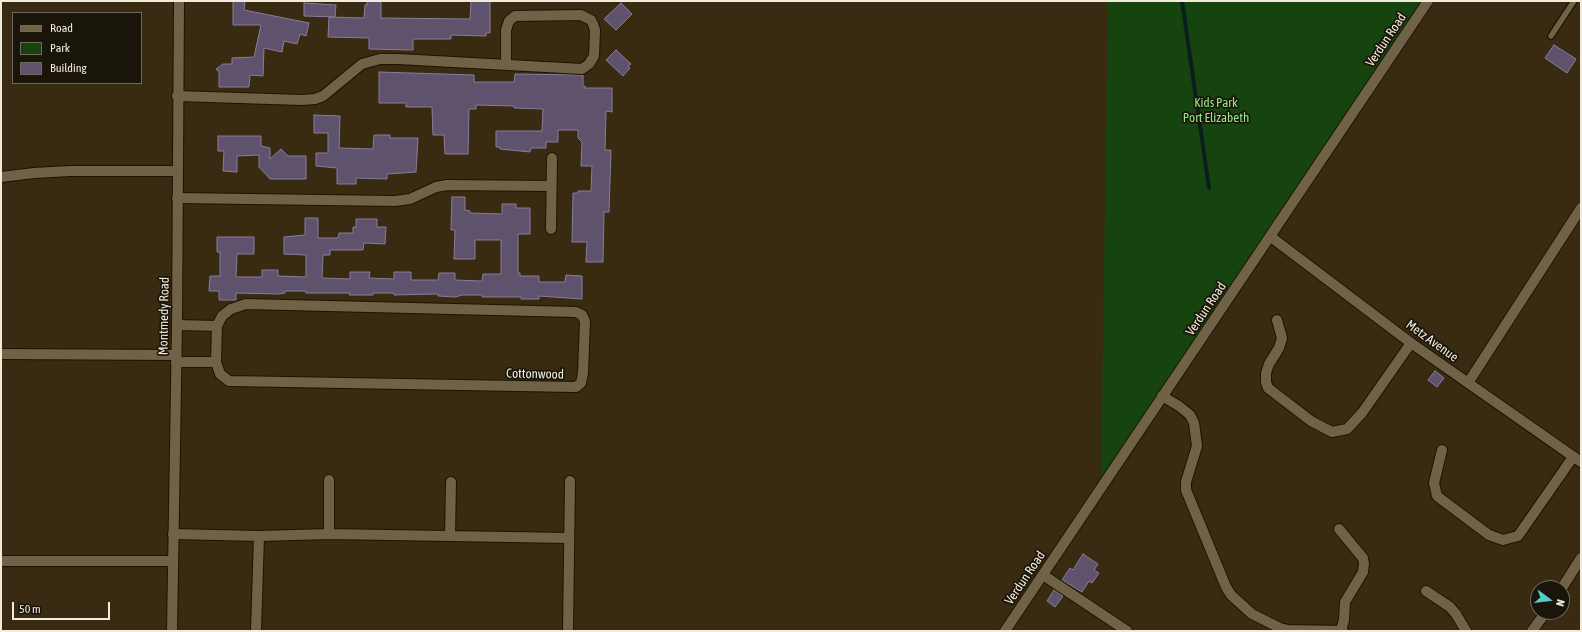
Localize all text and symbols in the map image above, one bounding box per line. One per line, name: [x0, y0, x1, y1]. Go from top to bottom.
street label: Verdun Road: [1362, 10, 1410, 70]
legend: [12, 12, 142, 84]
text: Road: [50, 21, 73, 35]
text: Park: [50, 41, 70, 55]
text: Building: [50, 61, 87, 75]
park label: Kids Park Port Elizabeth: [1183, 95, 1249, 126]
street label: Montmedy Road: [156, 277, 172, 355]
street label: Verdun Road: [1182, 279, 1230, 339]
street label: Metz Avenue: [1403, 317, 1461, 365]
street label: Cottonwood: [506, 366, 564, 382]
street label: Verdun Road: [1001, 548, 1049, 608]
north arrow: [1530, 580, 1570, 620]
scale bar: [14, 594, 112, 620]
text: N: [1554, 598, 1567, 608]
text: 50 m: [19, 602, 41, 616]

